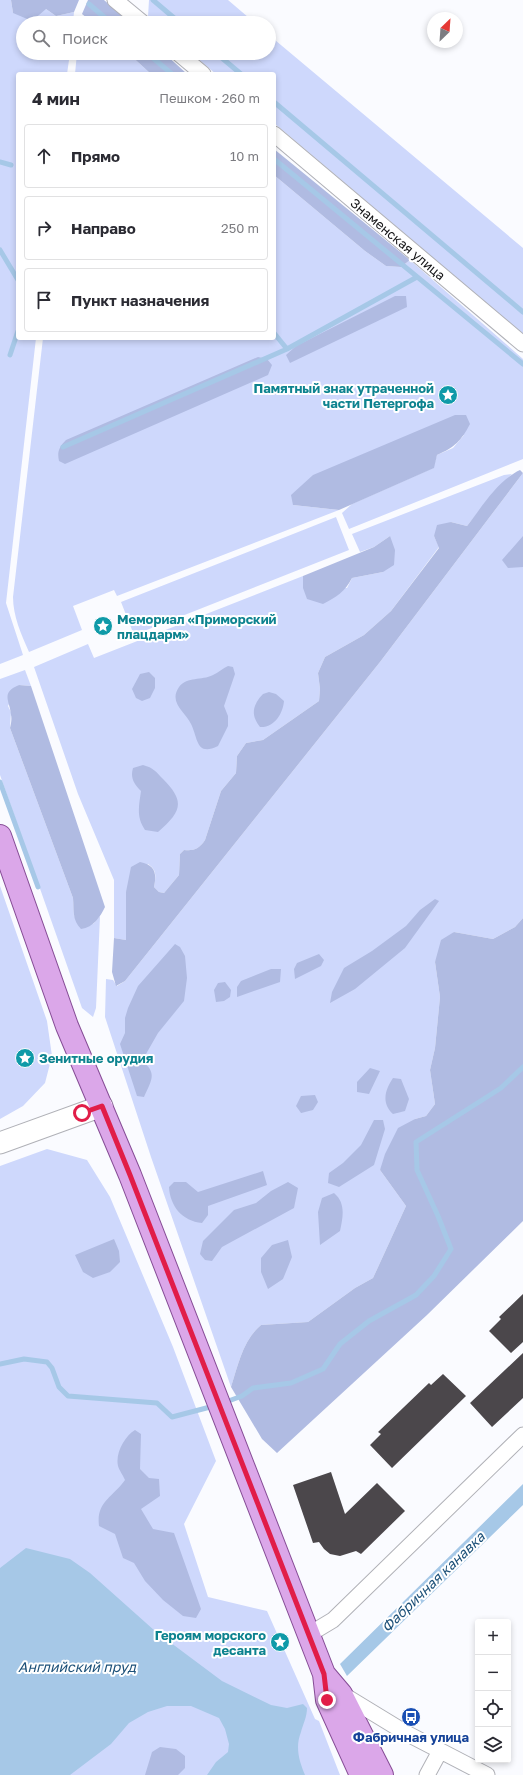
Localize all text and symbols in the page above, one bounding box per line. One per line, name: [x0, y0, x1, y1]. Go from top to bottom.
north arrow: [427, 12, 463, 48]
search box: [16, 16, 276, 60]
icon: search: [30, 27, 52, 49]
text: Поиск: [62, 29, 108, 47]
text: 4 мин: [32, 88, 80, 109]
text: Пешком · 260 m: [159, 90, 260, 106]
icon: ahead: [33, 145, 55, 167]
text: Прямо: [71, 147, 120, 165]
text: 10 m: [230, 148, 259, 164]
street label: Знаменская улица: [347, 195, 449, 283]
icon: right: [33, 217, 55, 239]
text: Направо: [71, 219, 136, 237]
text: 250 m: [221, 220, 259, 236]
icon: arrive: [33, 289, 55, 311]
text: Пункт назначения: [71, 291, 209, 309]
place label: Памятный знак утраченной части Петергофа: [253, 380, 434, 411]
place icon: Памятный знак утраченной части Петергофа: [437, 384, 459, 406]
place label: Мемориал «Приморский плацдарм»: [117, 611, 277, 642]
place icon: Мемориал «Приморский плацдарм»: [92, 615, 114, 637]
place icon: Зенитные орудия: [14, 1047, 36, 1069]
place label: Зенитные орудия: [39, 1050, 153, 1066]
route start: [73, 1104, 91, 1122]
water label: Фабричная канавка: [377, 1527, 489, 1635]
map controls: [475, 1619, 511, 1763]
button: +: [475, 1619, 511, 1655]
place label: Героям морского десанта: [155, 1627, 266, 1658]
place icon: Героям морского десанта: [269, 1631, 291, 1653]
button: −: [475, 1655, 511, 1691]
water label: Английский пруд: [18, 1658, 137, 1675]
route end: [318, 1691, 336, 1709]
button: locate: [475, 1691, 511, 1727]
bus stop icon: Фабричная улица: [400, 1706, 422, 1728]
button: layers: [475, 1727, 511, 1763]
place label: Фабричная улица: [353, 1729, 470, 1745]

